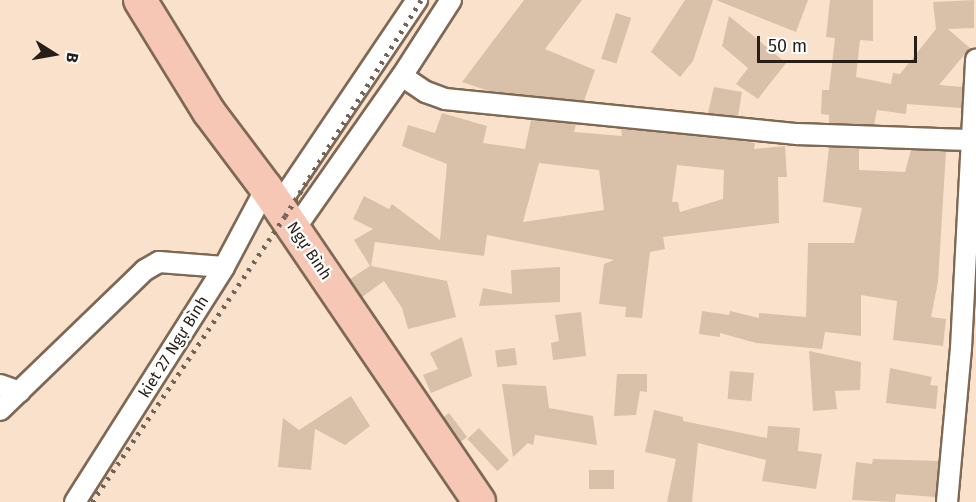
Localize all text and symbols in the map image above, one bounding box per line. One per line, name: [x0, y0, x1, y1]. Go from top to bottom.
north arrow: [24, 24, 84, 84]
scale bar: [760, 24, 920, 62]
text: 50 m: [768, 35, 807, 57]
text: B: [62, 51, 82, 64]
street label: Ngự Bình: [283, 218, 335, 284]
street label: kiet 27 Ngự Bình: [135, 293, 213, 401]

